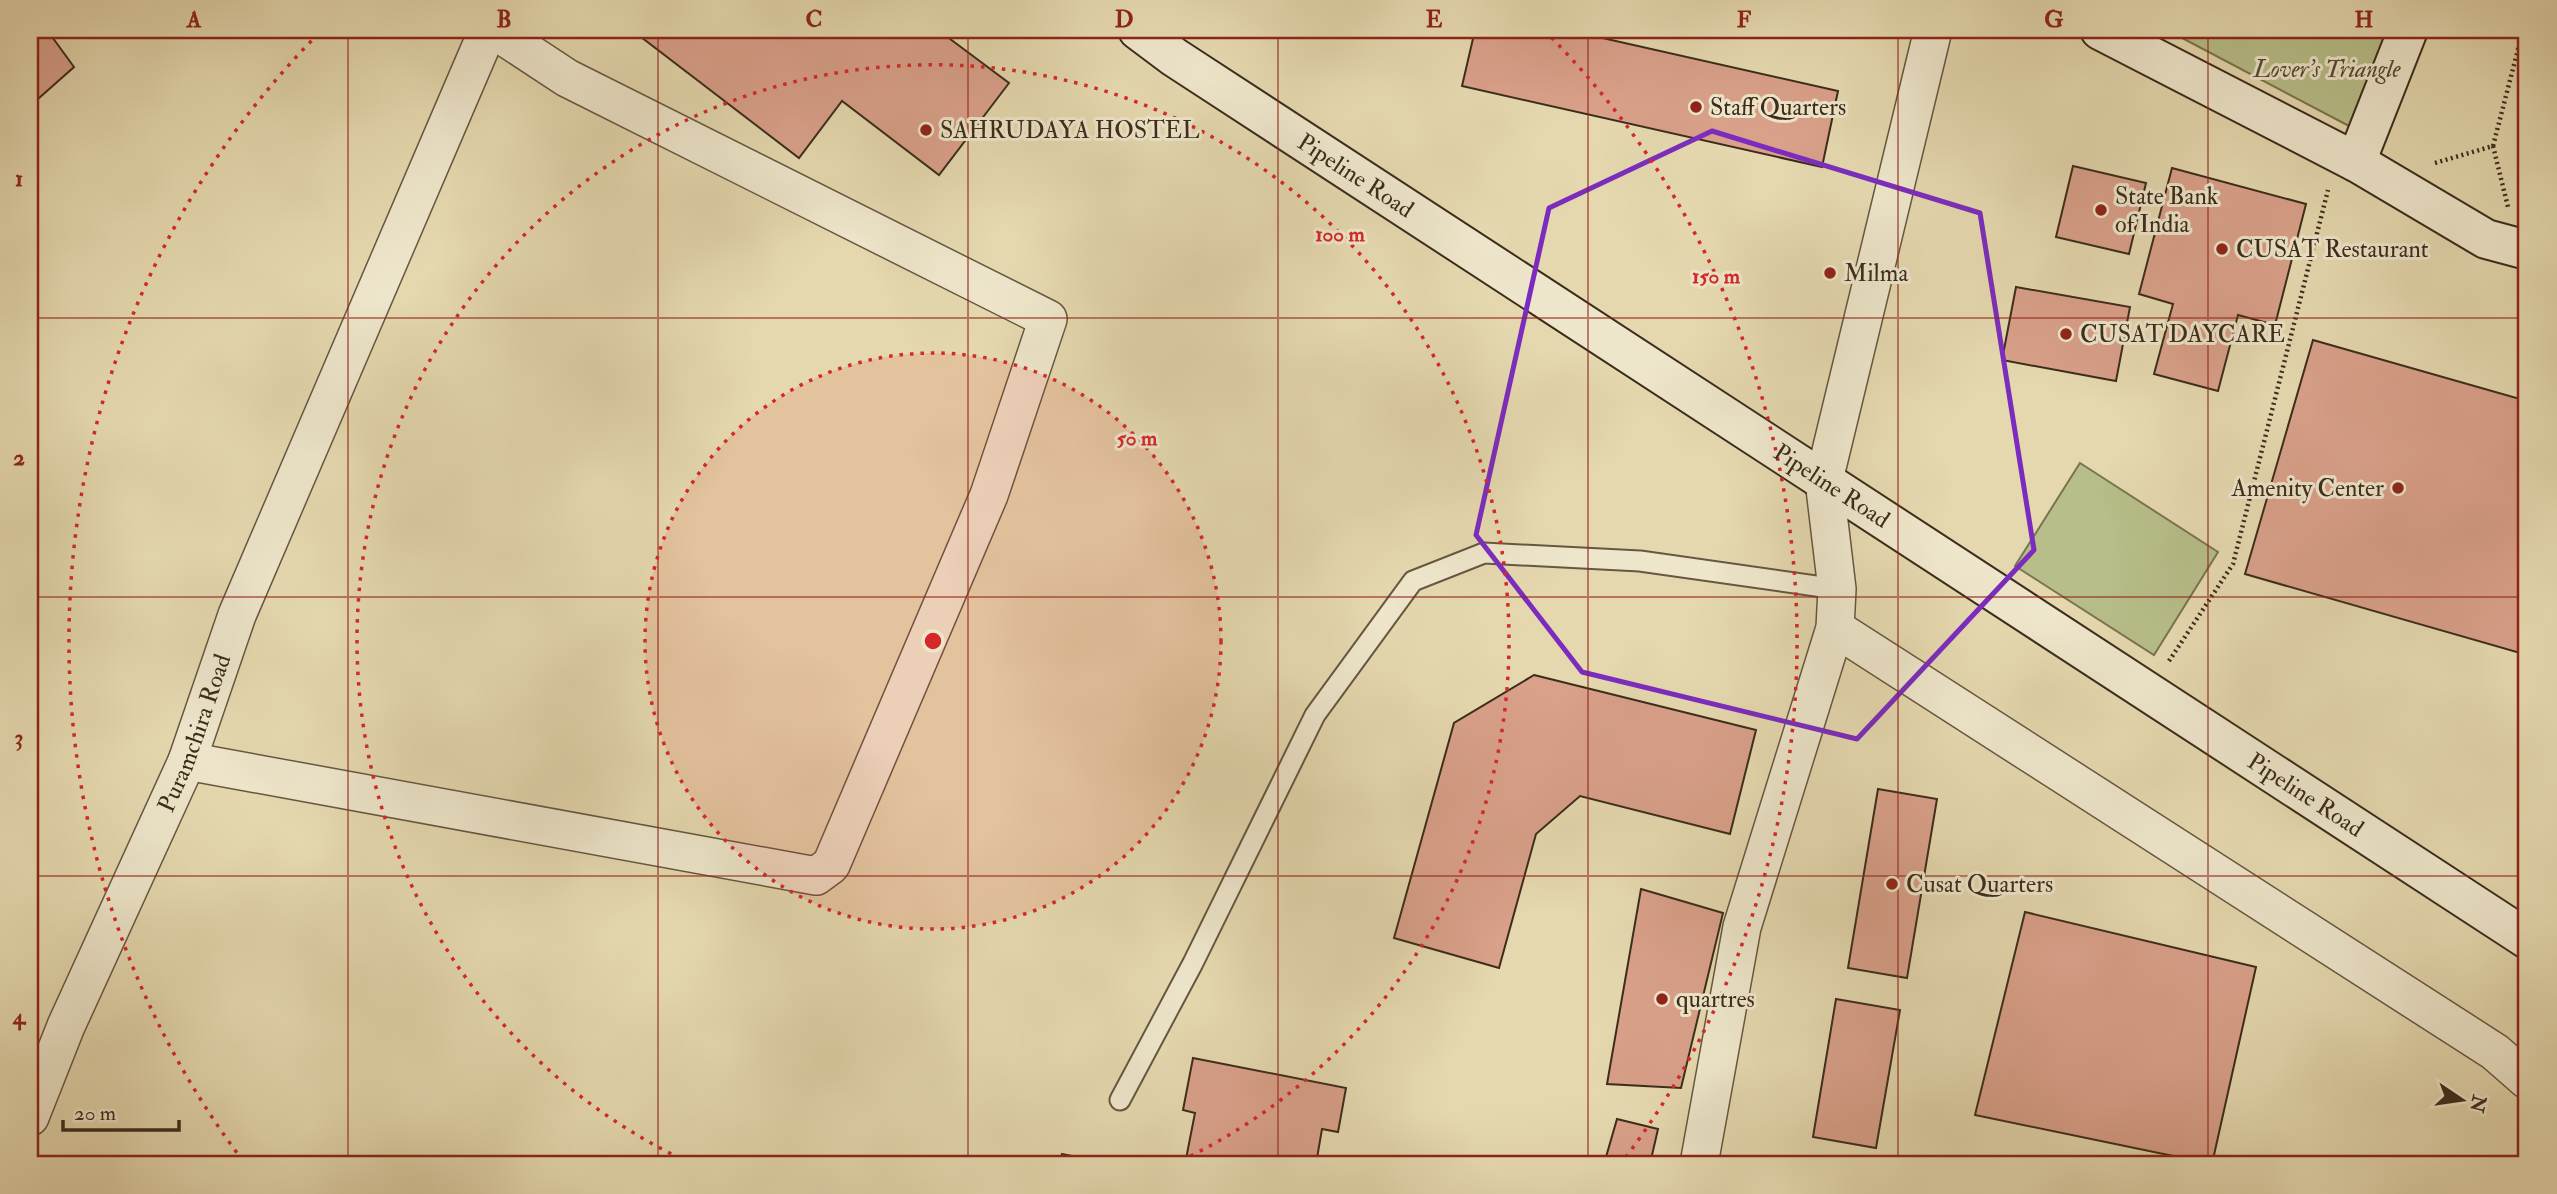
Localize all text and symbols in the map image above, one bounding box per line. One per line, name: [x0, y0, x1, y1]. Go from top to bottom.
text: A: [186, 5, 202, 34]
text: B: [496, 5, 512, 34]
text: C: [806, 5, 822, 34]
text: D: [1115, 5, 1133, 34]
text: E: [1426, 5, 1443, 34]
text: F: [1737, 5, 1752, 34]
text: G: [2044, 5, 2064, 34]
text: H: [2355, 5, 2374, 34]
park label: Lover's Triangle: [2253, 54, 2401, 85]
place label: Staff Quarters: [1710, 92, 1846, 123]
marker: Staff Quarters: [1688, 99, 1704, 115]
place label: SAHRUDAYA HOSTEL: [940, 115, 1200, 146]
marker: SAHRUDAYA HOSTEL: [918, 122, 934, 138]
street label: Pipeline Road: [1291, 127, 1420, 225]
text: 1: [15, 164, 23, 193]
place label: State Bank of India: [2115, 181, 2219, 240]
marker: State Bank of India: [2093, 202, 2109, 218]
text: 100 m: [1315, 221, 1366, 248]
place label: CUSAT Restaurant: [2236, 234, 2429, 265]
marker: CUSAT Restaurant: [2214, 241, 2230, 257]
place label: Milma: [1844, 258, 1909, 289]
text: 150 m: [1692, 263, 1741, 290]
marker: Milma: [1822, 265, 1838, 281]
place label: CUSAT DAYCARE: [2080, 319, 2285, 350]
marker: CUSAT DAYCARE: [2058, 326, 2074, 342]
text: 50 m: [1117, 425, 1158, 452]
street label: Pipeline Road: [1767, 437, 1896, 535]
text: 2: [13, 443, 25, 472]
place label: Amenity Center: [2231, 473, 2384, 504]
marker: Amenity Center: [2390, 480, 2406, 496]
centre of rings: [921, 629, 945, 653]
street label: Puramchira Road: [151, 650, 239, 817]
text: 3: [15, 723, 23, 752]
street label: Pipeline Road: [2241, 746, 2370, 845]
place label: Cusat Quarters: [1906, 869, 2053, 900]
marker: Cusat Quarters: [1884, 876, 1900, 892]
place label: quartres: [1676, 984, 1755, 1015]
marker: quartres: [1654, 991, 1670, 1007]
text: 4: [12, 1002, 27, 1031]
north arrow: [2428, 1064, 2498, 1134]
scale bar: [63, 1089, 178, 1133]
text: N: [2464, 1092, 2491, 1116]
text: 20 m: [74, 1100, 116, 1127]

